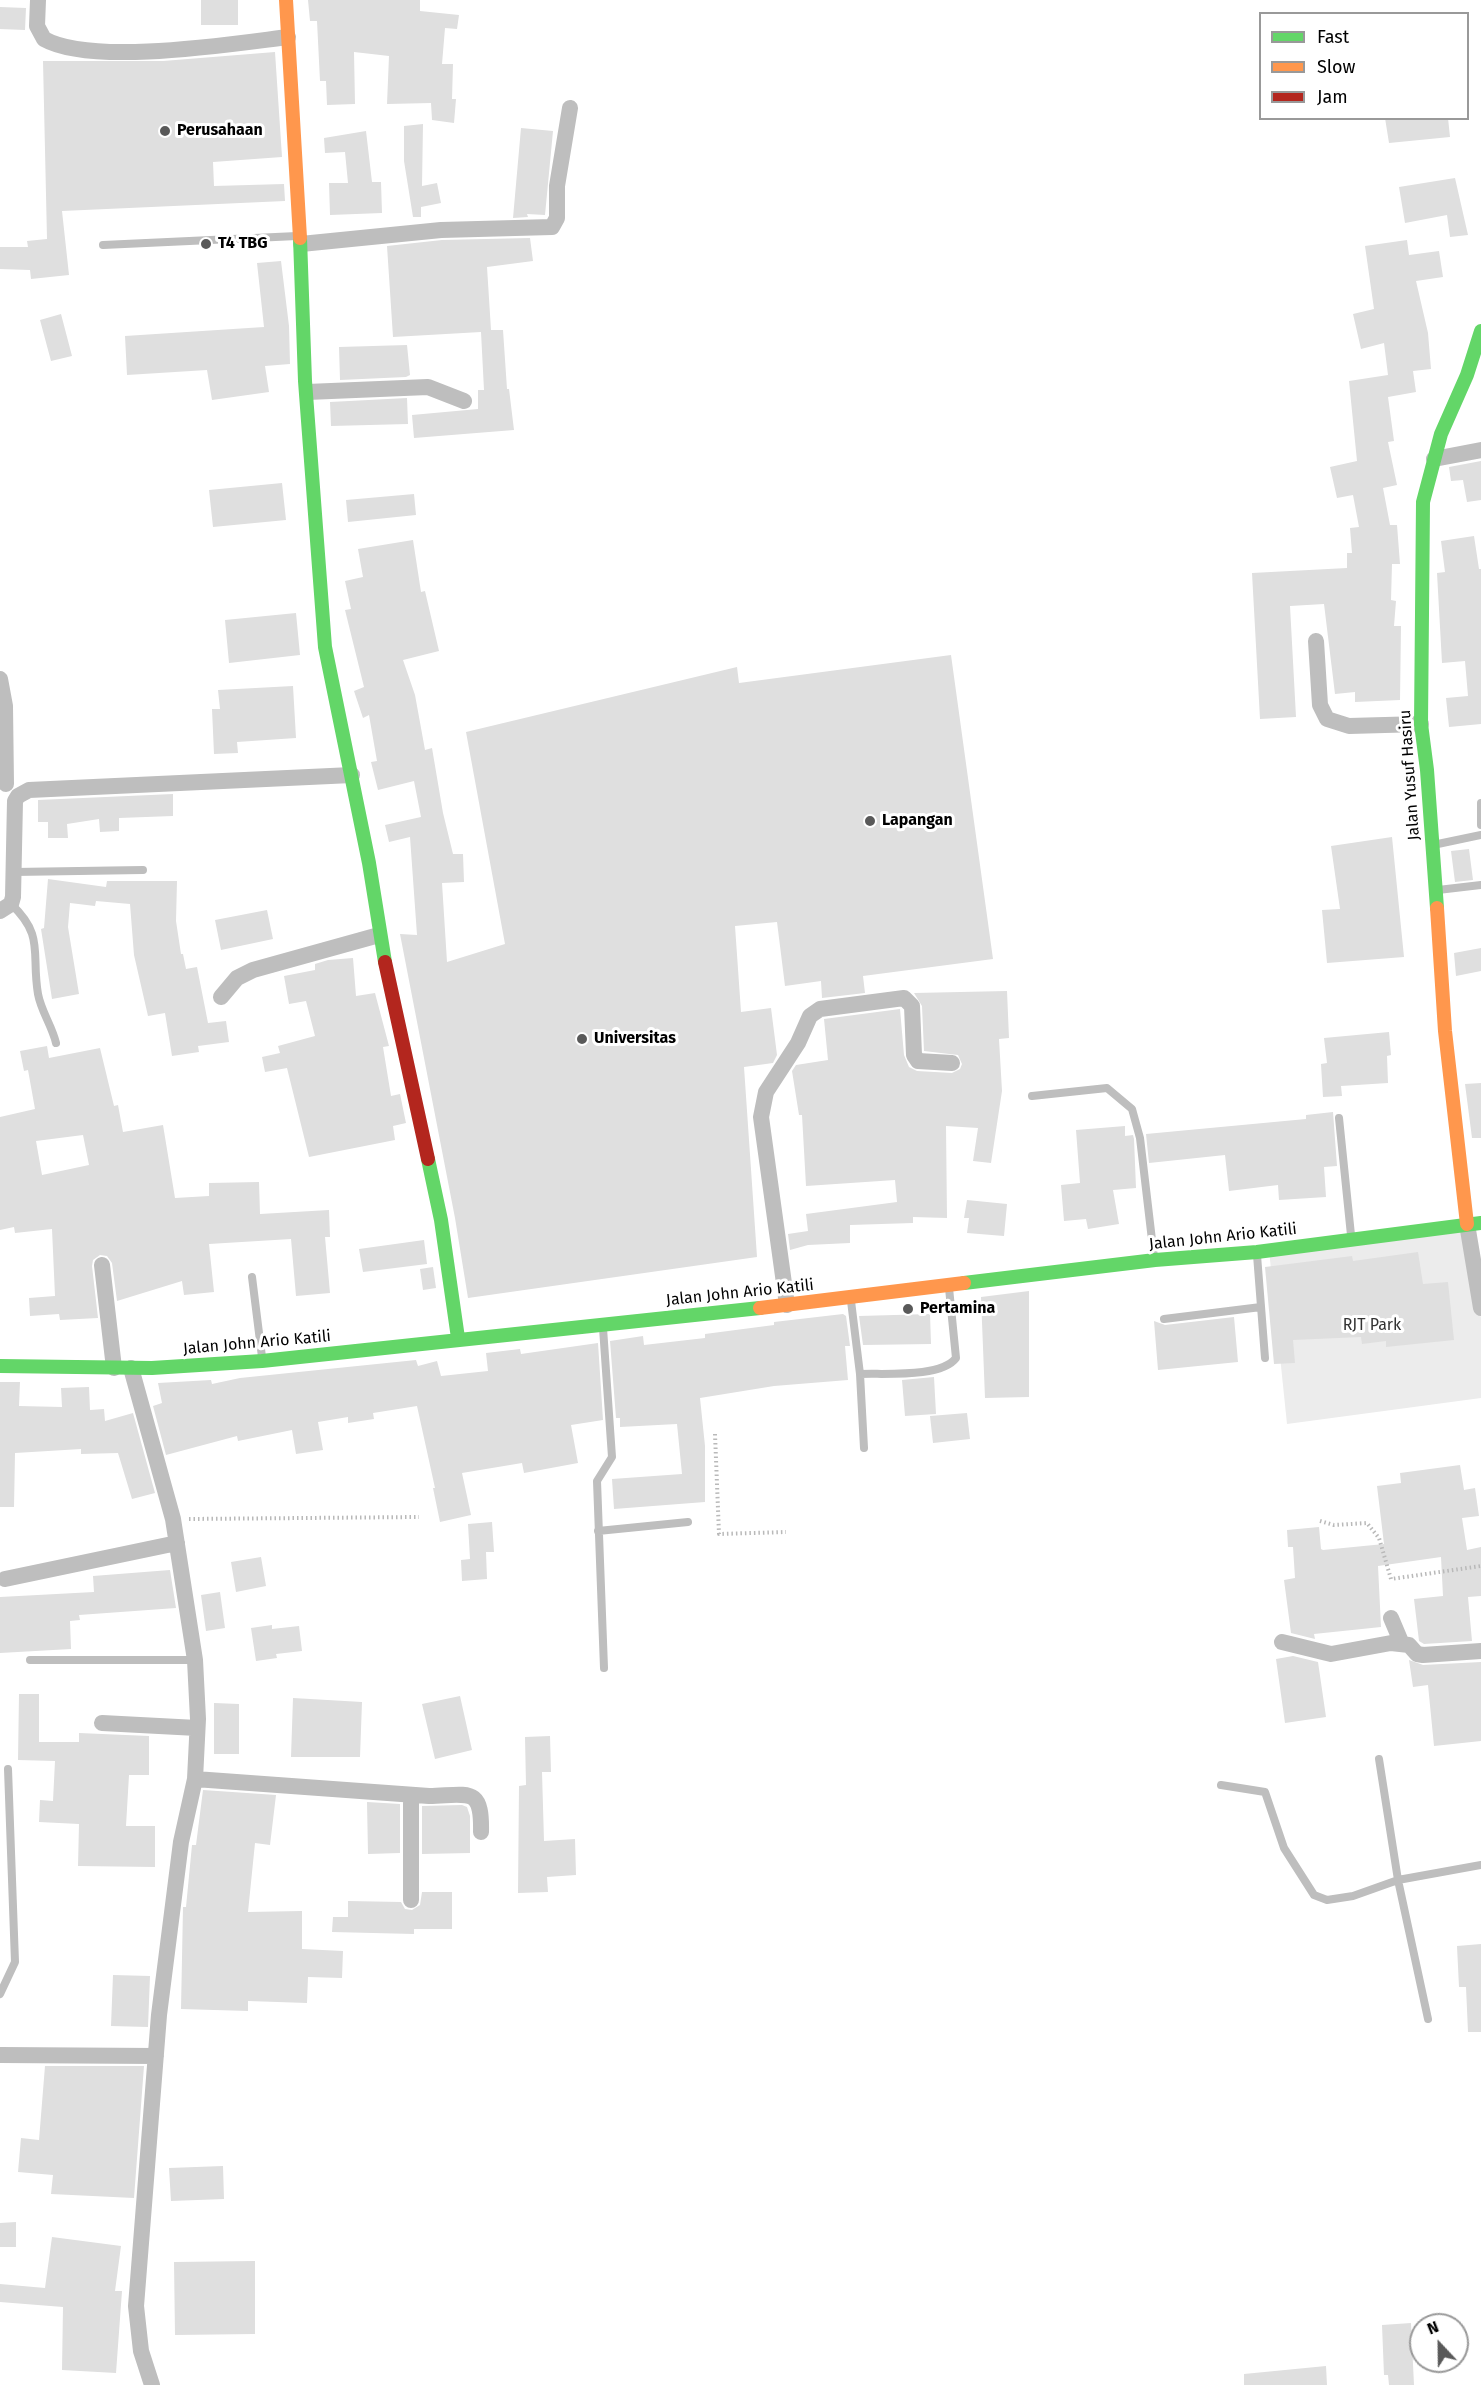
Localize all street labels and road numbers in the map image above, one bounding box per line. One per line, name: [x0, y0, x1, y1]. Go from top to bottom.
street label: Jalan Yusuf Hasiru: [1396, 709, 1424, 841]
street label: Jalan John Ario Katili: [1148, 1220, 1298, 1254]
street label: Jalan John Ario Katili: [665, 1276, 815, 1310]
street label: Jalan John Ario Katili: [182, 1327, 332, 1359]

